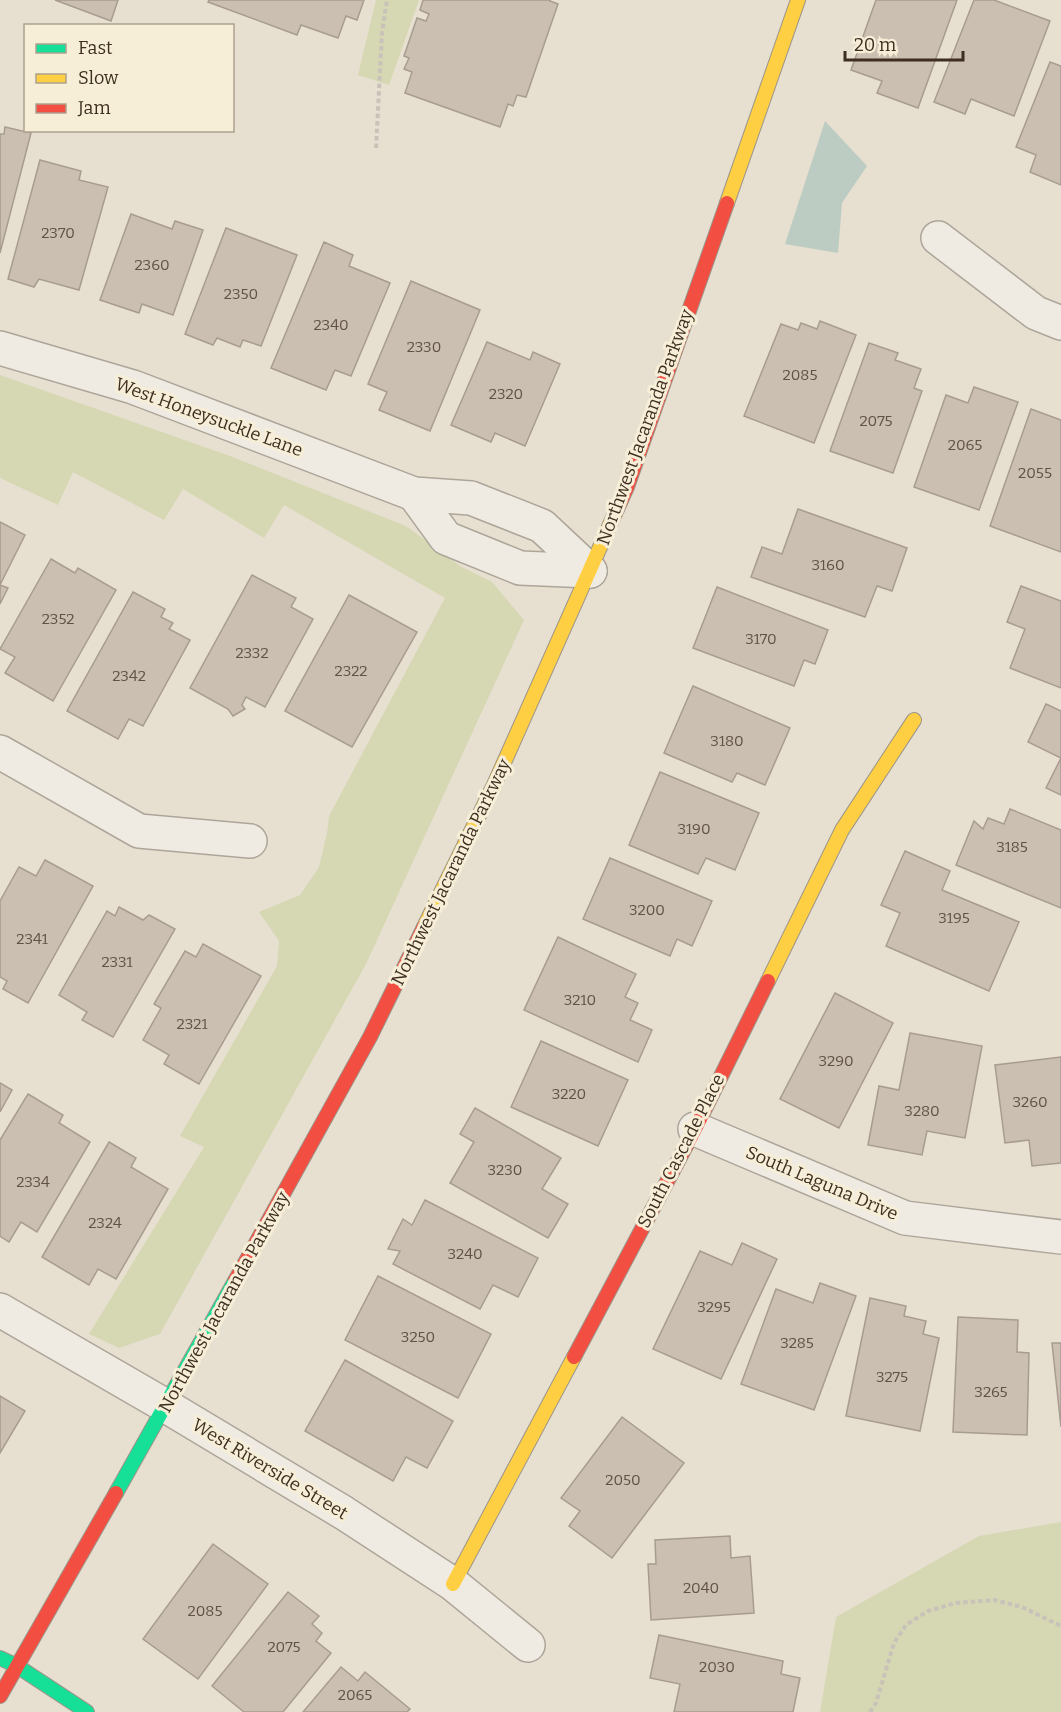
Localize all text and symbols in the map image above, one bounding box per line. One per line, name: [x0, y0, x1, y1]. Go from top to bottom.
legend: [24, 24, 234, 132]
scale bar: [845, 24, 964, 62]
text: 20 m: [854, 34, 896, 56]
text: Fast: [78, 37, 113, 59]
text: Slow: [78, 67, 119, 89]
text: Jam: [77, 97, 111, 119]
house number: 2370: [41, 224, 75, 242]
house number: 2360: [134, 256, 170, 274]
house number: 2350: [224, 285, 258, 303]
street label: Northwest Jacaranda Parkway: [592, 306, 698, 548]
house number: 2340: [313, 316, 349, 334]
house number: 2330: [407, 338, 441, 356]
house number: 2085: [783, 366, 817, 384]
street label: West Honeysuckle Lane: [112, 373, 306, 461]
house number: 2320: [489, 385, 523, 403]
house number: 2075: [859, 412, 893, 430]
house number: 2065: [948, 436, 982, 454]
house number: 2055: [1018, 464, 1052, 482]
house number: 3160: [811, 556, 845, 574]
house number: 2352: [42, 610, 74, 628]
house number: 3170: [745, 630, 777, 648]
house number: 2332: [235, 644, 269, 662]
house number: 2322: [334, 662, 368, 680]
house number: 2342: [112, 667, 146, 685]
house number: 3180: [710, 732, 744, 750]
street label: Northwest Jacaranda Parkway: [386, 755, 516, 989]
house number: 3190: [677, 820, 711, 838]
house number: 3185: [996, 838, 1028, 856]
house number: 3200: [629, 901, 665, 919]
house number: 3195: [938, 909, 970, 927]
house number: 2341: [16, 930, 48, 948]
house number: 2331: [101, 953, 133, 971]
house number: 3210: [564, 991, 596, 1009]
house number: 2321: [177, 1015, 207, 1033]
house number: 3290: [818, 1052, 854, 1070]
street label: South Cascade Place: [633, 1070, 729, 1232]
house number: 3220: [552, 1085, 586, 1103]
house number: 3260: [1012, 1093, 1048, 1111]
house number: 3280: [904, 1102, 940, 1120]
street label: South Laguna Drive: [743, 1141, 901, 1225]
house number: 3230: [488, 1161, 522, 1179]
house number: 2334: [16, 1173, 50, 1191]
street label: Northwest Jacaranda Parkway: [154, 1187, 294, 1416]
house number: 2324: [88, 1214, 122, 1232]
house number: 3240: [447, 1245, 483, 1263]
house number: 3295: [697, 1298, 731, 1316]
house number: 3250: [401, 1328, 435, 1346]
house number: 3285: [780, 1334, 814, 1352]
house number: 3275: [876, 1368, 908, 1386]
house number: 3265: [974, 1383, 1008, 1401]
street label: West Riverside Street: [188, 1414, 352, 1524]
house number: 2050: [605, 1471, 641, 1489]
house number: 2040: [683, 1579, 719, 1597]
house number: 2085: [188, 1602, 222, 1620]
house number: 2075: [267, 1638, 301, 1656]
house number: 2030: [699, 1658, 735, 1676]
house number: 2065: [338, 1686, 372, 1704]

